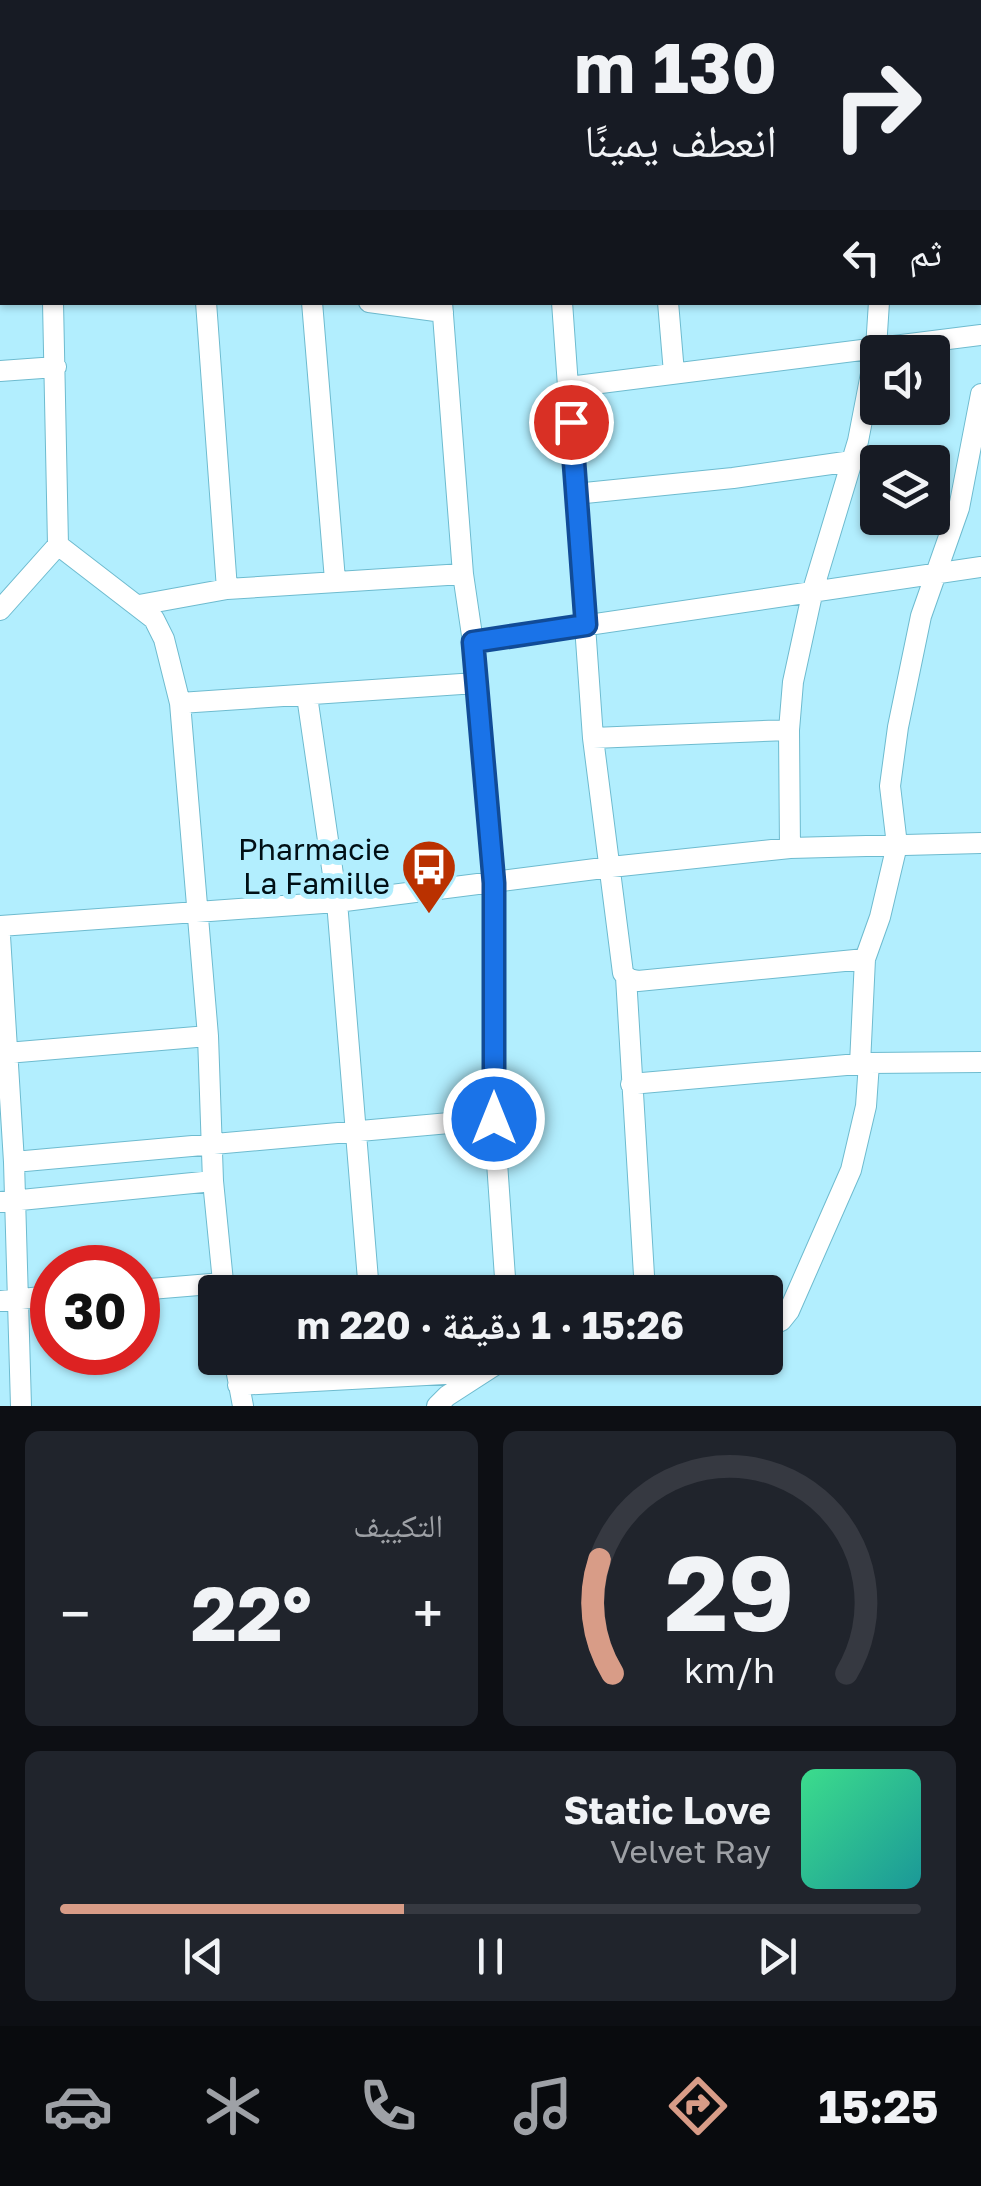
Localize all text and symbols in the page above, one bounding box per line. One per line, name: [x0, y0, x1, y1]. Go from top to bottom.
text: 130 m: [574, 24, 777, 108]
icon: right: [812, 40, 942, 170]
text: انعطف يمينًا: [584, 113, 777, 167]
text: ثم: [909, 229, 942, 274]
icon: left: [834, 230, 889, 285]
map controls: [860, 335, 950, 535]
button: sound: [860, 335, 950, 425]
pin: [529, 380, 614, 465]
icon: arrive: [544, 395, 599, 450]
button: layers: [860, 445, 950, 535]
place label: Pharmacie La Famille: [238, 831, 390, 901]
bus stop icon: Pharmacie La Famille: [399, 837, 459, 916]
position arrow: [442, 1067, 546, 1171]
speed limit sign: 30: [30, 1245, 160, 1375]
text: 15:26 · 1 دقيقة · 220 m: [297, 1302, 684, 1347]
text: التكييف: [353, 1506, 443, 1544]
text: 29: [665, 1529, 794, 1654]
text: 22°: [191, 1567, 312, 1658]
text: −: [60, 1580, 90, 1646]
text: +: [413, 1580, 443, 1646]
text: km/h: [684, 1648, 775, 1691]
text: Static Love: [564, 1787, 771, 1832]
text: Velvet Ray: [610, 1832, 771, 1870]
icon: previous: [176, 1929, 231, 1984]
icon: pause: [463, 1929, 518, 1984]
icon: next: [750, 1929, 805, 1984]
icon: car: [43, 2071, 113, 2141]
icon: climate: [198, 2071, 268, 2141]
icon: phone: [353, 2071, 423, 2141]
icon: music: [508, 2071, 578, 2141]
icon: directions: [663, 2071, 733, 2141]
text: 15:25: [818, 2079, 938, 2133]

